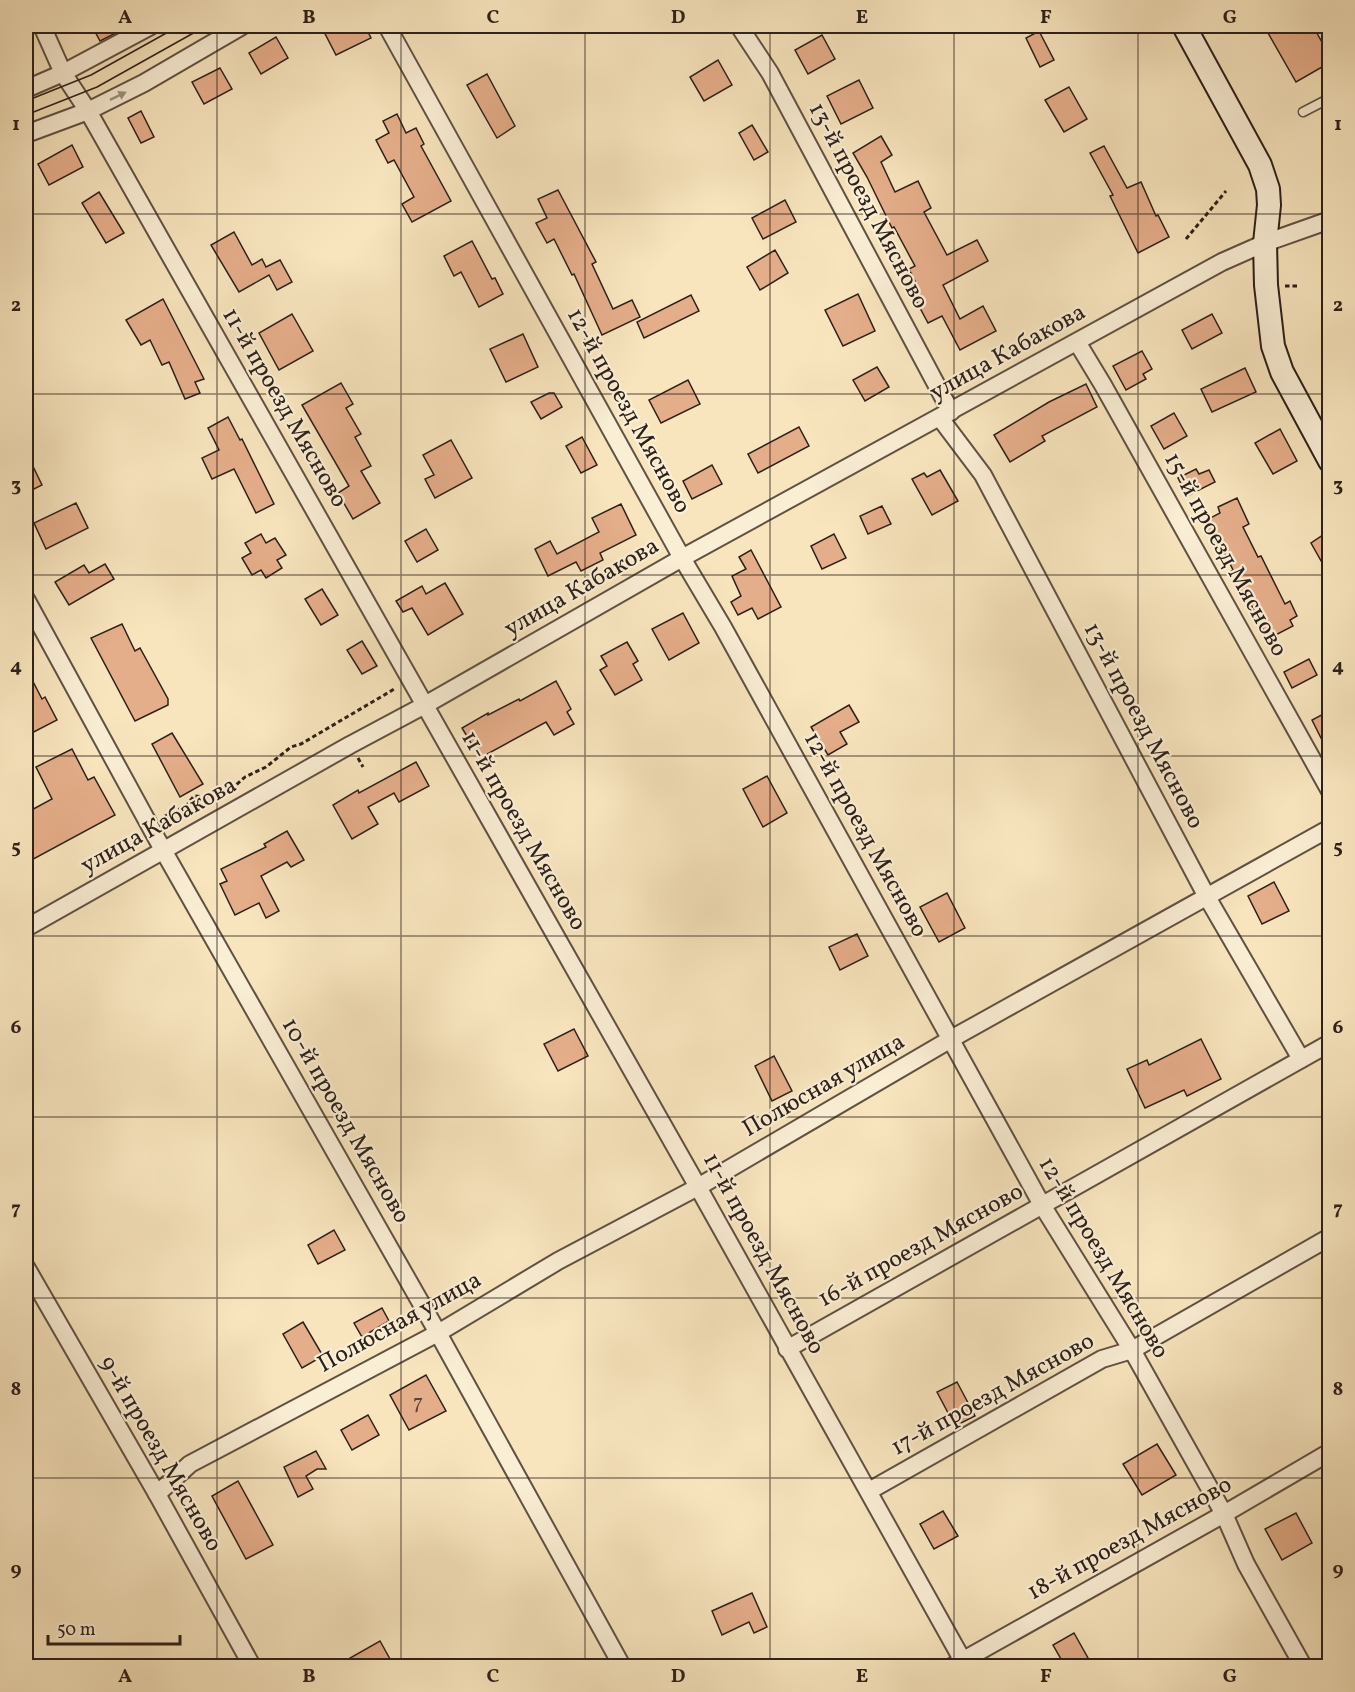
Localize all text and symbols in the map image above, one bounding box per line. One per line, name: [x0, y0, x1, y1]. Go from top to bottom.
text: A: [118, 4, 132, 32]
text: B: [302, 4, 316, 32]
text: C: [487, 4, 500, 32]
text: D: [671, 4, 685, 32]
text: E: [856, 4, 868, 32]
text: F: [1040, 4, 1052, 32]
text: G: [1223, 4, 1237, 32]
one-way arrow: [110, 91, 127, 100]
street label: 13-й проезд Мясново: [799, 97, 937, 315]
text: 1: [12, 111, 20, 139]
text: 1: [1334, 111, 1342, 139]
text: 2: [11, 292, 21, 320]
text: 2: [1333, 292, 1343, 320]
street label: улица Кабакова: [924, 296, 1092, 410]
street label: 11-й проезд Мясново: [213, 302, 355, 514]
street label: 12-й проезд Мясново: [557, 302, 699, 520]
street label: 15-й проезд Мясново: [1155, 447, 1295, 663]
text: 3: [11, 472, 21, 500]
text: 3: [1333, 472, 1343, 500]
street label: улица Кабакова: [498, 530, 666, 646]
street label: 13-й проезд Мясново: [1074, 617, 1212, 835]
text: 4: [10, 653, 22, 681]
text: 4: [1332, 653, 1344, 681]
street label: 11-й проезд Мясново: [452, 725, 594, 937]
street label: 12-й проезд Мясново: [794, 726, 936, 944]
street label: улица Кабакова: [75, 769, 243, 883]
text: 5: [11, 834, 21, 862]
text: 5: [1333, 834, 1343, 862]
street label: 10-й проезд Мясново: [272, 1012, 418, 1230]
text: 6: [11, 1014, 22, 1042]
text: 6: [1333, 1014, 1344, 1042]
street label: Полюсная улица: [736, 1026, 912, 1146]
street label: 11-й проезд Мясново: [693, 1147, 833, 1361]
street label: 12-й проезд Мясново: [1029, 1151, 1177, 1365]
street label: 16-й проезд Мясново: [812, 1175, 1030, 1317]
text: 7: [11, 1195, 21, 1223]
text: 7: [1333, 1195, 1343, 1223]
street label: Полюсная улица: [312, 1264, 488, 1382]
street label: 17-й проезд Мясново: [885, 1325, 1101, 1465]
street label: 9-й проезд Мясново: [90, 1350, 230, 1558]
text: 8: [11, 1376, 21, 1404]
text: 8: [1333, 1376, 1343, 1404]
house number: 7: [413, 1389, 423, 1418]
street label: 18-й проезд Мясново: [1021, 1468, 1239, 1610]
text: 9: [10, 1556, 22, 1584]
text: 9: [1332, 1556, 1344, 1584]
scale bar: [48, 1608, 180, 1646]
text: 50 m: [57, 1618, 96, 1643]
text: A: [118, 1663, 132, 1691]
text: B: [302, 1663, 316, 1691]
text: C: [487, 1663, 500, 1691]
text: D: [671, 1663, 685, 1691]
text: E: [856, 1663, 868, 1691]
text: F: [1040, 1663, 1052, 1691]
text: G: [1223, 1663, 1237, 1691]

